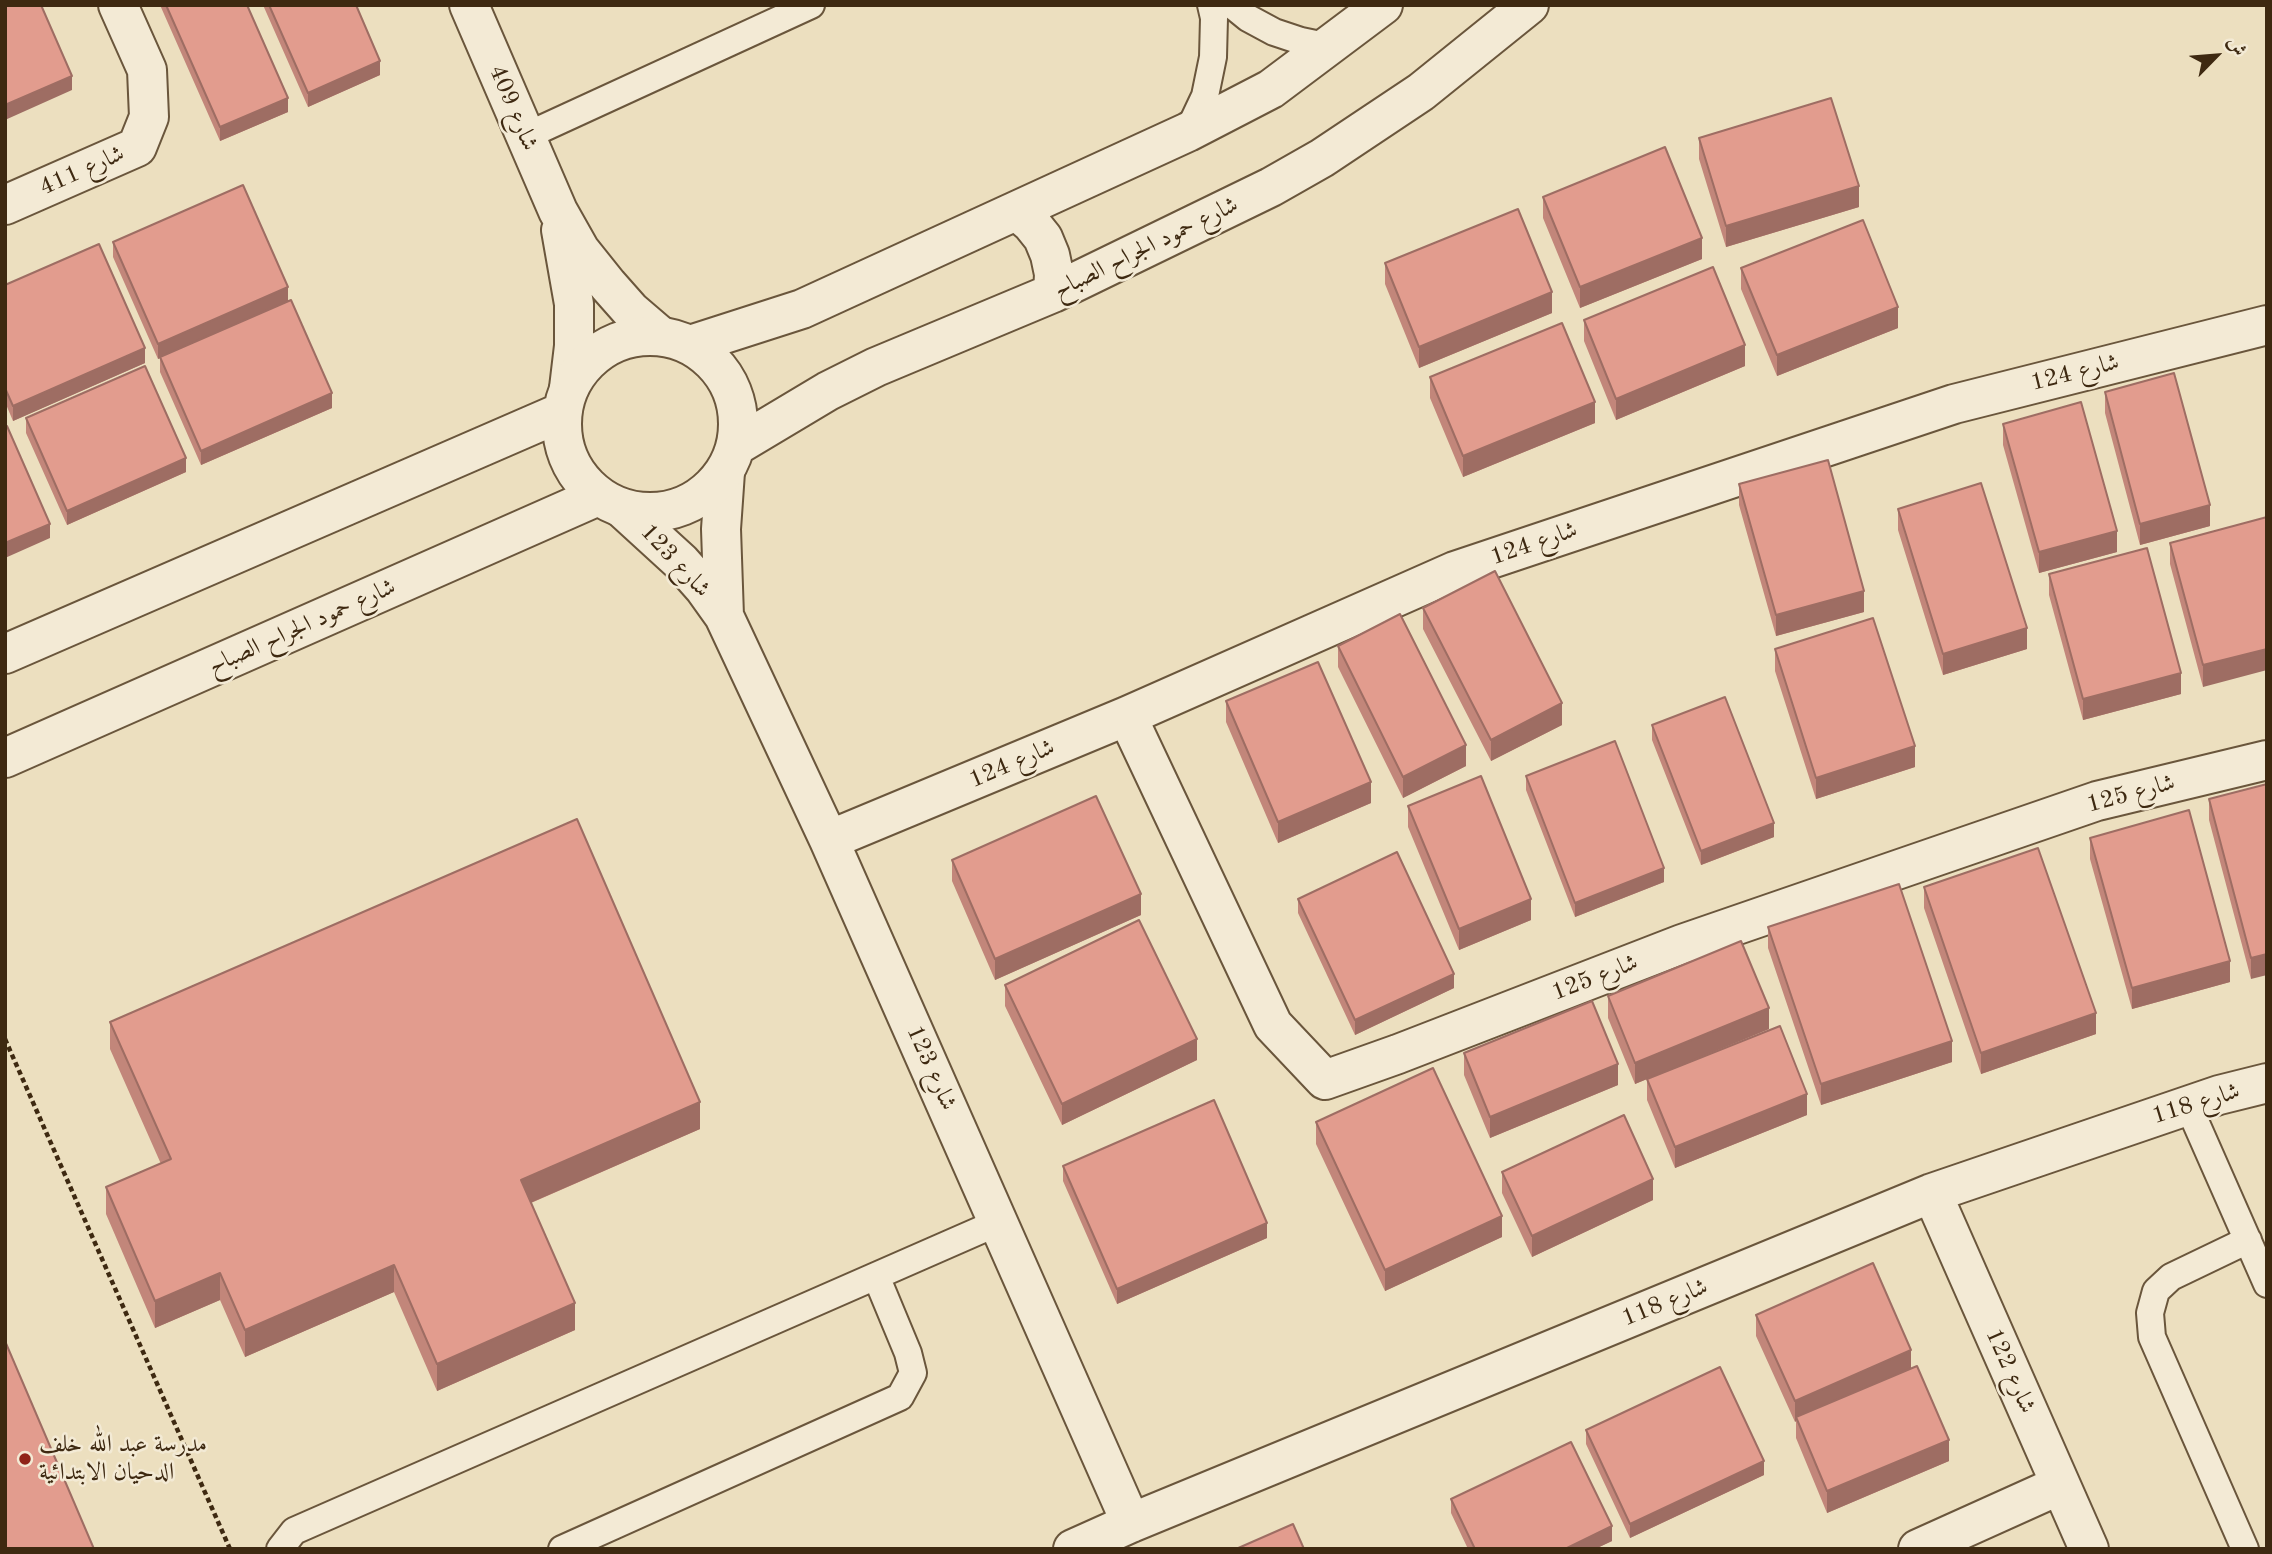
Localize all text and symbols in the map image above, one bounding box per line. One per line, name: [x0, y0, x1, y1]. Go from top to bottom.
north arrow: [2181, 21, 2251, 91]
text: ش: [2223, 34, 2248, 59]
street label: شارع 409: [482, 61, 544, 155]
street label: شارع 411: [35, 140, 129, 202]
street label: شارع حمود الجراح الصباح: [1049, 191, 1243, 305]
street label: شارع 124: [2028, 348, 2122, 398]
street label: شارع 124: [1487, 516, 1581, 572]
street label: شارع 123: [634, 518, 716, 604]
street label: شارع حمود الجراح الصباح: [204, 573, 400, 681]
street label: شارع 124: [965, 733, 1059, 795]
street label: شارع 125: [2084, 768, 2178, 820]
street label: شارع 125: [1548, 948, 1642, 1008]
street label: شارع 123: [900, 1021, 962, 1115]
street label: شارع 118: [2149, 1077, 2243, 1131]
street label: شارع 118: [1618, 1273, 1712, 1333]
street label: شارع 122: [1979, 1324, 2041, 1418]
place label: مدرسة عبد الله خلف الدحيان الابتدائية: [39, 1431, 207, 1487]
marker: مدرسة عبد الله خلف الدحيان الابتدائية: [17, 1451, 33, 1467]

